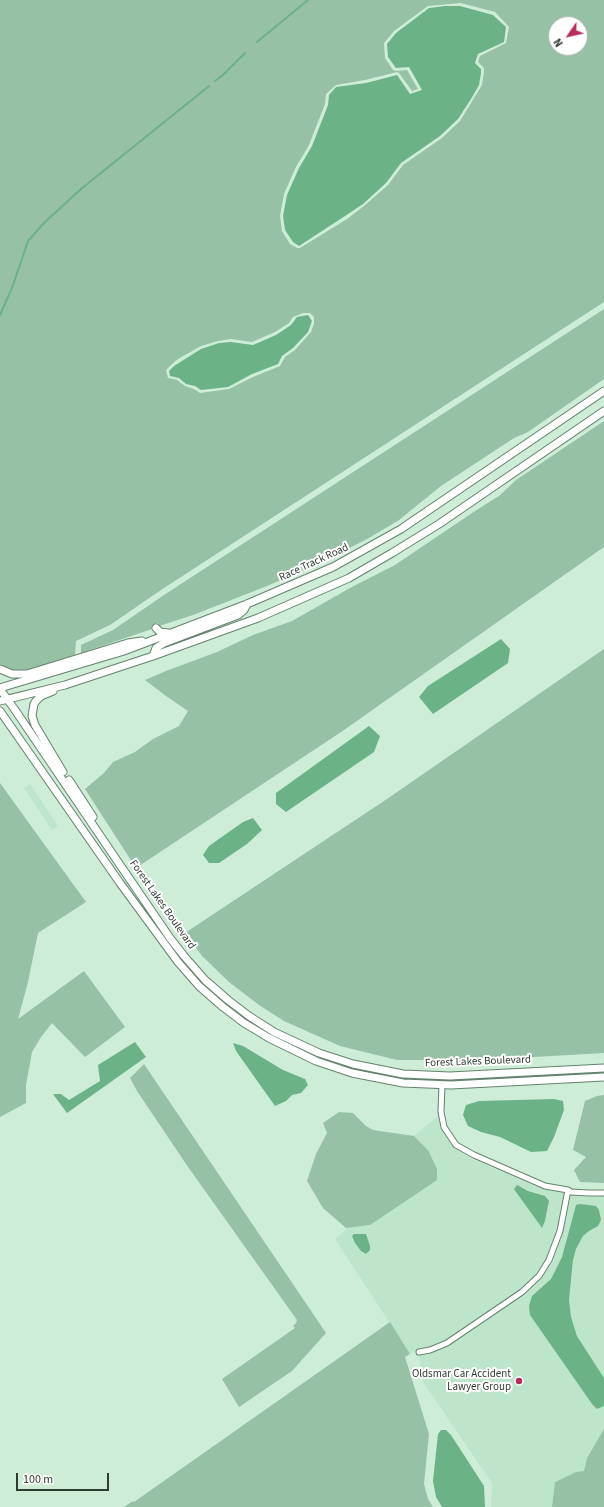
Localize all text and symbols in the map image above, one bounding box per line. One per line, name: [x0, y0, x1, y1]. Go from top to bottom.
north arrow: [548, 16, 588, 56]
text: N: [550, 35, 567, 50]
street label: Race Track Road: [277, 541, 351, 585]
street label: Forest Lakes Boulevard: [126, 858, 198, 952]
street label: Forest Lakes Boulevard: [425, 1054, 531, 1070]
place label: Oldsmar Car Accident Lawyer Group: [412, 1368, 511, 1394]
marker: Oldsmar Car Accident Lawyer Group: [514, 1376, 524, 1386]
scale bar: [18, 1465, 111, 1491]
text: 100 m: [23, 1471, 53, 1488]

